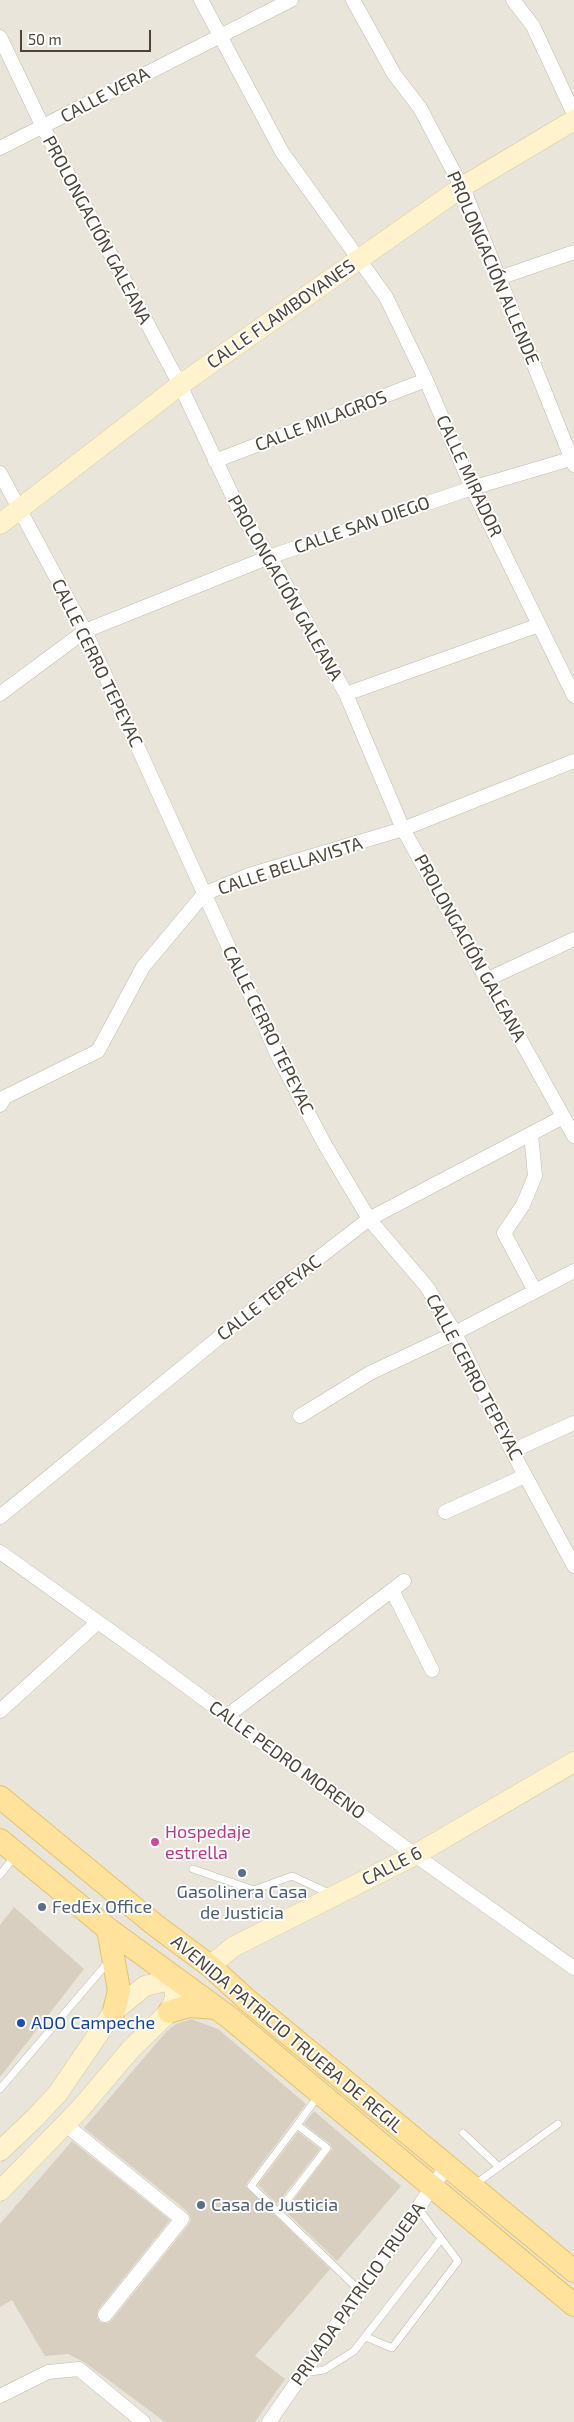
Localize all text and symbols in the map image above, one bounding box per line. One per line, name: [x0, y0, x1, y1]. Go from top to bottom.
scale bar: [22, 20, 154, 52]
text: 50 m: [28, 30, 62, 48]
street label: CALLE VERA: [57, 63, 153, 127]
street label: PROLONGACIÓN GALEANA: [38, 132, 156, 328]
street label: PROLONGACIÓN ALLENDE: [442, 168, 544, 368]
street label: CALLE FLAMBOYANES: [203, 255, 359, 373]
street label: CALLE MILAGROS: [252, 386, 390, 456]
street label: CALLE MIRADOR: [431, 412, 507, 540]
street label: PROLONGACIÓN GALEANA: [223, 491, 347, 685]
street label: CALLE SAN DIEGO: [291, 492, 433, 558]
street label: CALLE CERRO TEPEYAC: [47, 575, 147, 751]
street label: CALLE BELLAVISTA: [215, 832, 365, 900]
street label: PROLONGACIÓN GALEANA: [410, 851, 530, 1045]
street label: CALLE CERRO TEPEYAC: [218, 942, 318, 1118]
street label: CALLE TEPEYAC: [213, 1251, 325, 1345]
street label: CALLE CERRO TEPEYAC: [421, 1290, 527, 1464]
street label: CALLE PEDRO MORENO: [205, 1696, 369, 1824]
place label: Hospedaje estrella: [165, 1821, 251, 1864]
marker: Hospedaje estrella: [149, 1836, 161, 1848]
street label: CALLE 6: [358, 1842, 426, 1890]
marker: Gasolinera Casa de Justicia: [236, 1867, 248, 1879]
place label: Gasolinera Casa de Justicia: [177, 1881, 307, 1924]
place label: FedEx Office: [52, 1896, 152, 1918]
marker: FedEx Office: [36, 1901, 48, 1913]
street label: AVENIDA PATRICIO TRUEBA DE REGIL: [167, 1931, 407, 2137]
place label: ADO Campeche: [31, 2012, 155, 2034]
marker: ADO Campeche: [15, 2017, 27, 2029]
place label: Casa de Justicia: [211, 2194, 338, 2216]
street label: PRIVADA PATRICIO TRUEBA: [286, 2198, 430, 2390]
marker: Casa de Justicia: [195, 2199, 207, 2211]

